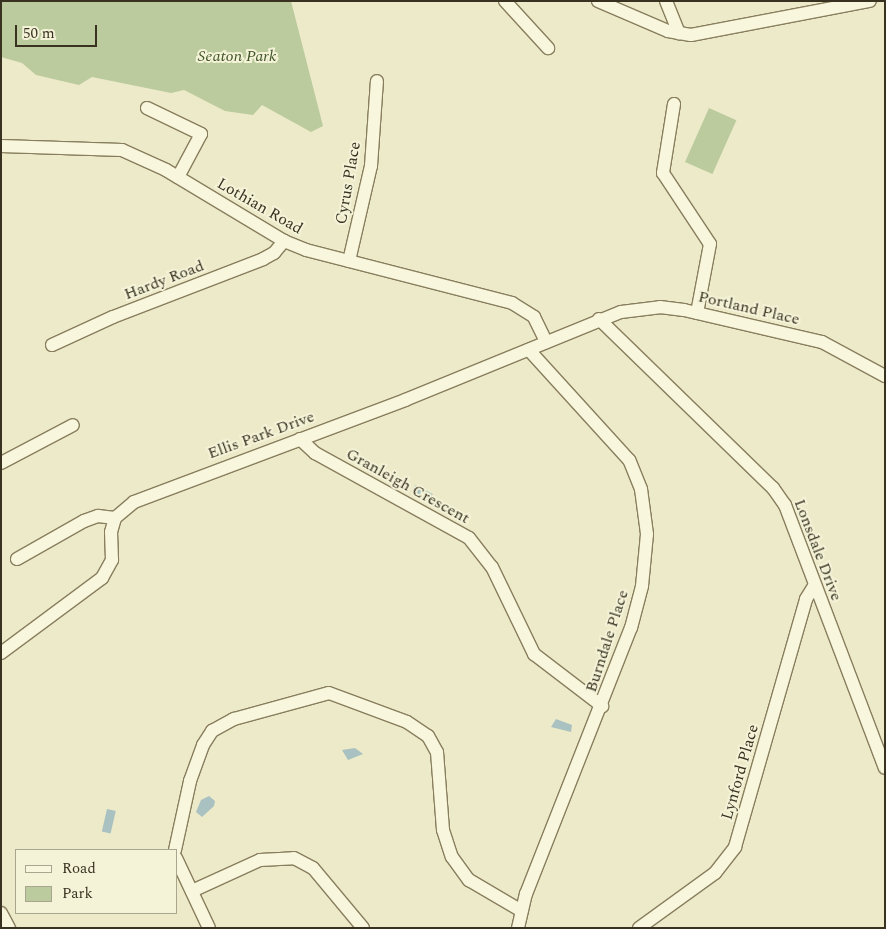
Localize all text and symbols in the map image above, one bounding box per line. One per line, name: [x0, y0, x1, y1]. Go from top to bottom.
scale bar: [18, 15, 100, 47]
text: 50 m: [23, 22, 55, 45]
park label: Seaton Park: [198, 46, 276, 66]
street label: Cyrus Place: [331, 140, 365, 226]
street label: Lothian Road: [214, 174, 306, 238]
street label: Hardy Road: [121, 256, 207, 304]
street label: Portland Place: [696, 287, 802, 329]
street label: Ellis Park Drive: [205, 407, 317, 463]
street label: Granleigh Crescent: [343, 444, 473, 528]
street label: Lonsdale Drive: [790, 496, 846, 604]
street label: Burndale Place: [581, 587, 633, 695]
street label: Lynford Place: [717, 722, 763, 822]
legend: [15, 849, 178, 914]
text: Road: [62, 857, 96, 880]
text: Park: [62, 882, 93, 905]

